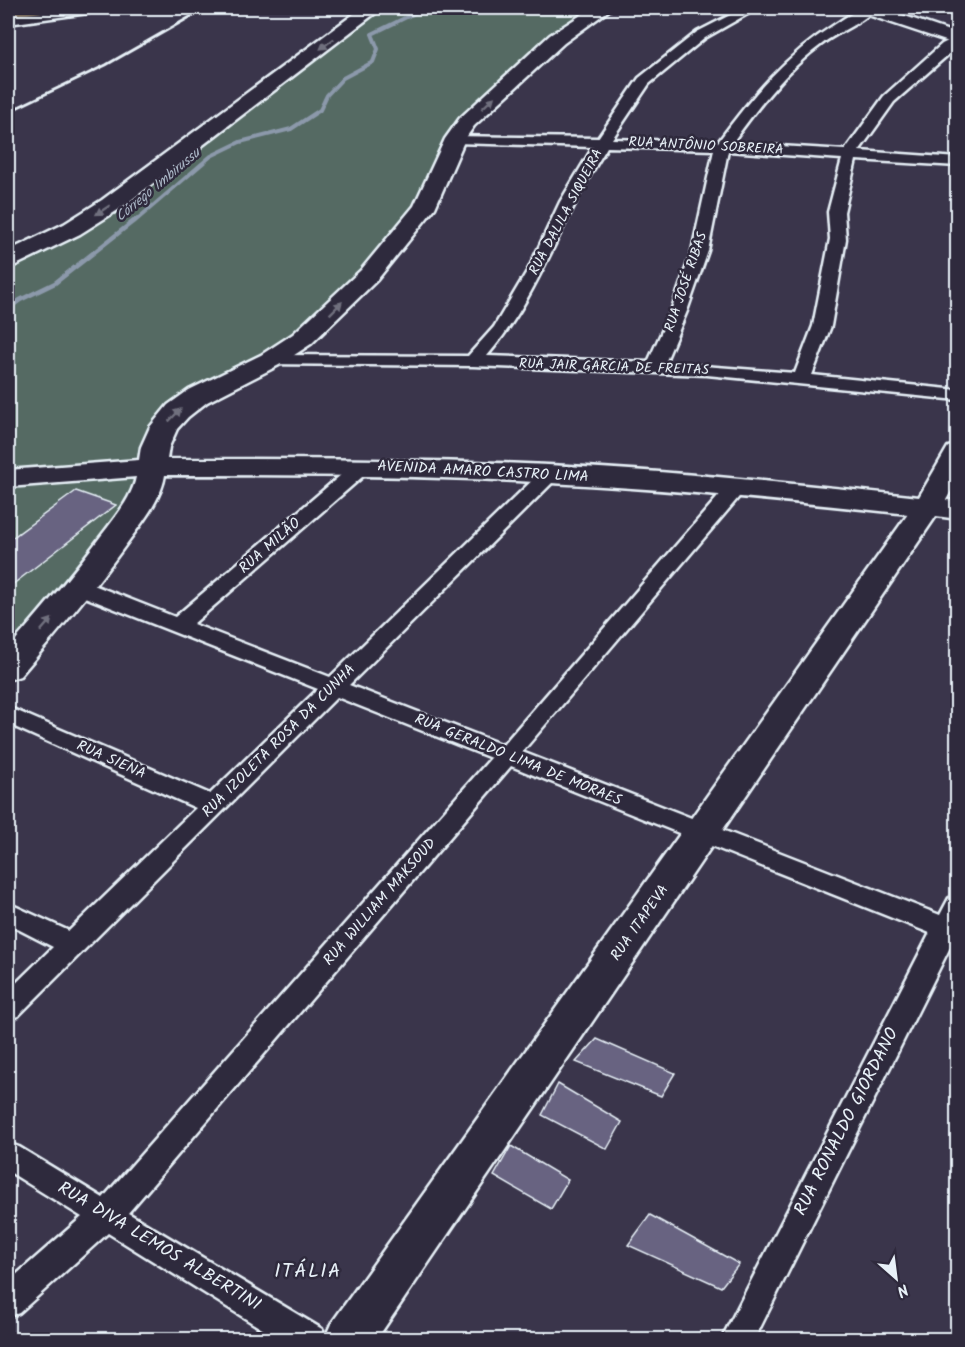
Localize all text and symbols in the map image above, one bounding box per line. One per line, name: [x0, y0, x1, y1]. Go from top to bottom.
one-way arrow: [319, 37, 334, 49]
one-way arrow: [480, 96, 495, 110]
street label: RUA ANTÔNIO SOBREIRA: [628, 131, 784, 161]
water label: Córrego Imbirussu: [111, 141, 207, 227]
street label: RUA DALILA SIQUEIRA: [523, 145, 609, 279]
one-way arrow: [94, 204, 111, 215]
street label: RUA JOSÉ RIBAS: [659, 229, 714, 335]
one-way arrow: [328, 301, 342, 315]
street label: RUA JAIR GARCIA DE FREITAS: [519, 353, 710, 381]
one-way arrow: [168, 408, 182, 423]
street label: AVENIDA AMARO CASTRO LIMA: [377, 454, 589, 490]
street label: RUA MILÃO: [234, 512, 306, 580]
one-way arrow: [39, 618, 52, 633]
street label: RUA IZOLETA ROSA DA CUNHA: [197, 659, 361, 823]
street label: RUA GERALDO LIMA DE MORAES: [411, 707, 625, 813]
street label: RUA SIENA: [73, 734, 149, 786]
street label: RUA WILLIAM MAKSOUD: [318, 832, 443, 971]
street label: RUA ITAPEVA: [605, 880, 675, 966]
street label: RUA RONALDO GIORDANO: [787, 1023, 907, 1221]
street label: RUA DIVA LEMOS ALBERTINI: [52, 1175, 266, 1319]
north arrow: [866, 1248, 926, 1308]
district label: ITÁLIA: [274, 1256, 342, 1288]
text: N: [892, 1277, 913, 1303]

